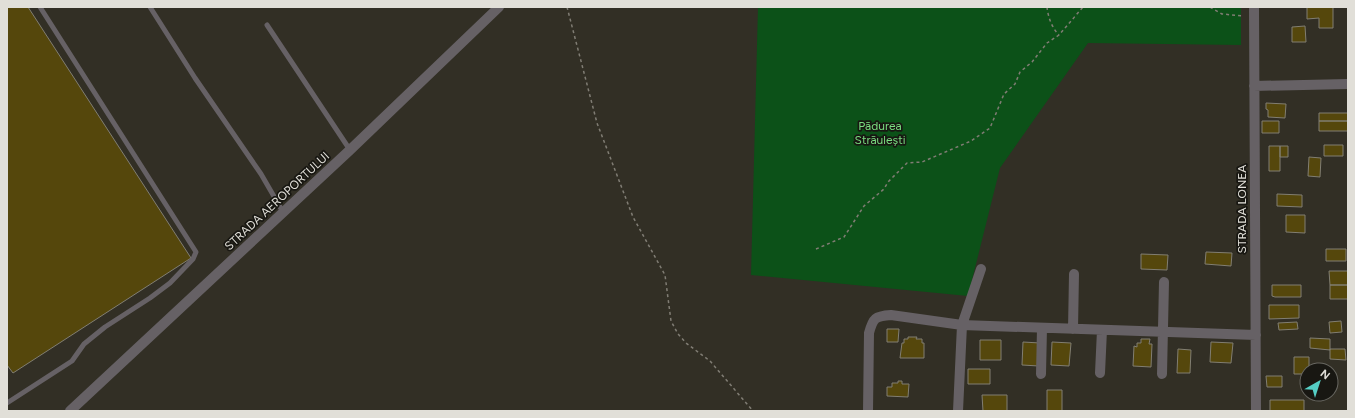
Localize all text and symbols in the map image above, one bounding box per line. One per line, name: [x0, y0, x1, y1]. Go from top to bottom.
park label: Pădurea Străulești: [855, 119, 905, 147]
street label: STRADA AEROPORTULUI: [222, 149, 332, 253]
street label: STRADA LONEA: [1235, 165, 1249, 253]
north arrow: [1299, 362, 1339, 402]
text: N: [1318, 367, 1332, 382]

